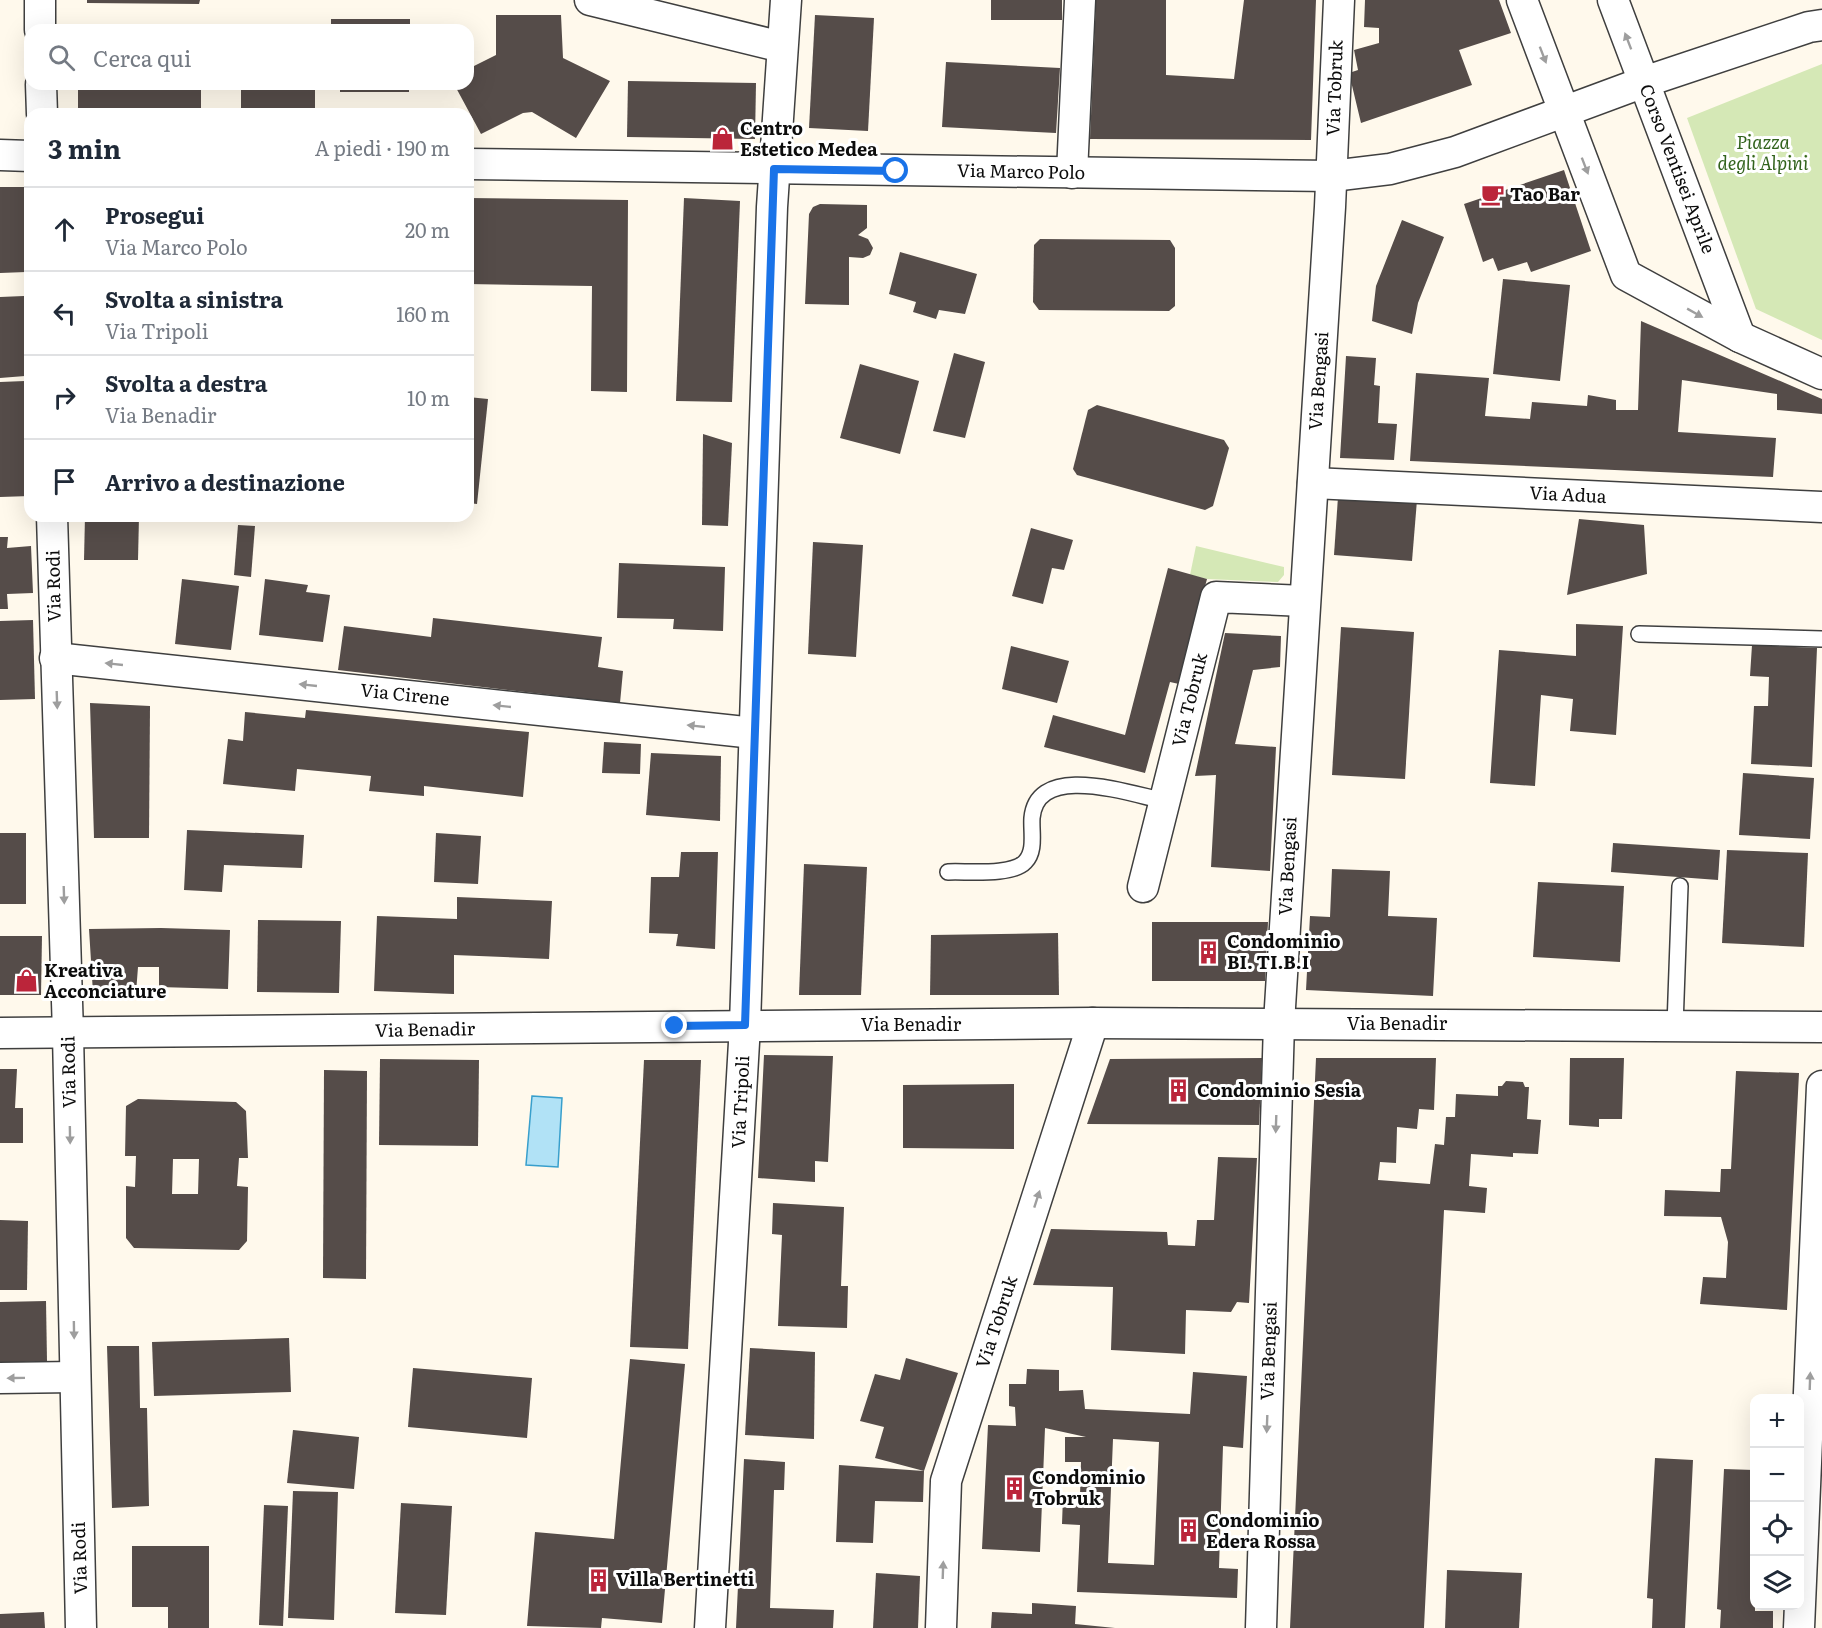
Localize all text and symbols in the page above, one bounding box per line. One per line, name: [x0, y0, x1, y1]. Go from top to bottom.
search box: [24, 24, 474, 90]
one-way arrow: [1623, 32, 1633, 50]
street label: Via Tobruk: [1318, 38, 1349, 136]
icon: search: [45, 41, 78, 74]
text: Cerca qui: [93, 41, 191, 74]
one-way arrow: [1539, 46, 1548, 64]
street label: Corso Ventisei Aprile: [1634, 80, 1723, 257]
place label: Centro Estetico Medea: [740, 114, 878, 162]
shop icon: Centro Estetico Medea: [709, 126, 735, 152]
text: 3 min: [48, 128, 121, 167]
park label: Piazza degli Alpini: [1718, 128, 1809, 176]
text: A piedi · 190 m: [315, 132, 450, 162]
street label: Via Marco Polo: [957, 156, 1085, 185]
route start: [882, 157, 908, 183]
one-way arrow: [1581, 157, 1590, 175]
place label: Tao Bar: [1510, 180, 1580, 207]
cafe icon: Tao Bar: [1479, 182, 1505, 208]
text: Prosegui: [105, 198, 204, 231]
icon: ahead: [48, 213, 81, 246]
text: 20 m: [405, 214, 450, 244]
text: Via Marco Polo: [105, 231, 248, 261]
text: Svolta a sinistra: [105, 282, 283, 315]
icon: left: [48, 297, 81, 330]
text: 160 m: [396, 298, 450, 328]
one-way arrow: [1687, 308, 1704, 318]
text: Via Tripoli: [105, 315, 208, 345]
street label: Via Bengasi: [1301, 331, 1334, 431]
text: Svolta a destra: [105, 366, 267, 399]
icon: right: [48, 381, 81, 414]
text: 10 m: [407, 382, 450, 412]
text: Via Benadir: [105, 399, 217, 429]
icon: arrive: [48, 465, 81, 498]
text: Arrivo a destinazione: [105, 465, 345, 498]
street label: Via Adua: [1529, 478, 1608, 509]
street label: Via Rodi: [38, 550, 67, 622]
street label: Via Tobruk: [1164, 649, 1214, 749]
one-way arrow: [104, 660, 123, 669]
street label: Via Cirene: [359, 675, 451, 712]
one-way arrow: [298, 680, 317, 690]
one-way arrow: [52, 691, 61, 710]
one-way arrow: [492, 701, 511, 710]
one-way arrow: [686, 721, 705, 731]
street label: Via Bengasi: [1270, 816, 1303, 916]
one-way arrow: [59, 886, 68, 905]
place label: Condominio BI. TI.B.I: [1227, 927, 1341, 975]
building icon: Condominio BI. TI.B.I: [1196, 939, 1222, 965]
place label: Kreativa Acconciature: [44, 956, 166, 1004]
shop icon: Kreativa Acconciature: [13, 968, 39, 994]
street label: Via Benadir: [1347, 1009, 1448, 1036]
street label: Via Benadir: [861, 1010, 962, 1037]
route end: [661, 1012, 687, 1038]
street label: Via Benadir: [375, 1014, 476, 1043]
street label: Via Rodi: [53, 1036, 82, 1108]
street label: Via Tripoli: [724, 1055, 755, 1149]
place label: Condominio Sesia: [1197, 1076, 1362, 1103]
building icon: Condominio Sesia: [1166, 1078, 1192, 1104]
one-way arrow: [1271, 1114, 1281, 1133]
one-way arrow: [65, 1125, 75, 1144]
one-way arrow: [1033, 1190, 1042, 1208]
street label: Via Tobruk: [968, 1271, 1024, 1371]
street label: Via Bengasi: [1252, 1301, 1283, 1401]
one-way arrow: [69, 1320, 79, 1339]
one-way arrow: [1805, 1371, 1814, 1390]
one-way arrow: [7, 1373, 26, 1383]
map controls: [1750, 1394, 1804, 1610]
button: +: [1750, 1394, 1804, 1448]
one-way arrow: [1263, 1414, 1272, 1433]
button: −: [1750, 1448, 1804, 1502]
place label: Condominio Tobruk: [1032, 1463, 1146, 1511]
building icon: Condominio Tobruk: [1001, 1475, 1027, 1501]
button: locate: [1750, 1502, 1804, 1556]
place label: Condominio Edera Rossa: [1206, 1506, 1320, 1554]
building icon: Condominio Edera Rossa: [1175, 1518, 1201, 1544]
street label: Via Rodi: [64, 1521, 93, 1595]
button: layers: [1750, 1556, 1804, 1610]
one-way arrow: [939, 1560, 948, 1579]
place label: Villa Bertinetti: [616, 1565, 755, 1592]
building icon: Villa Bertinetti: [585, 1567, 611, 1593]

